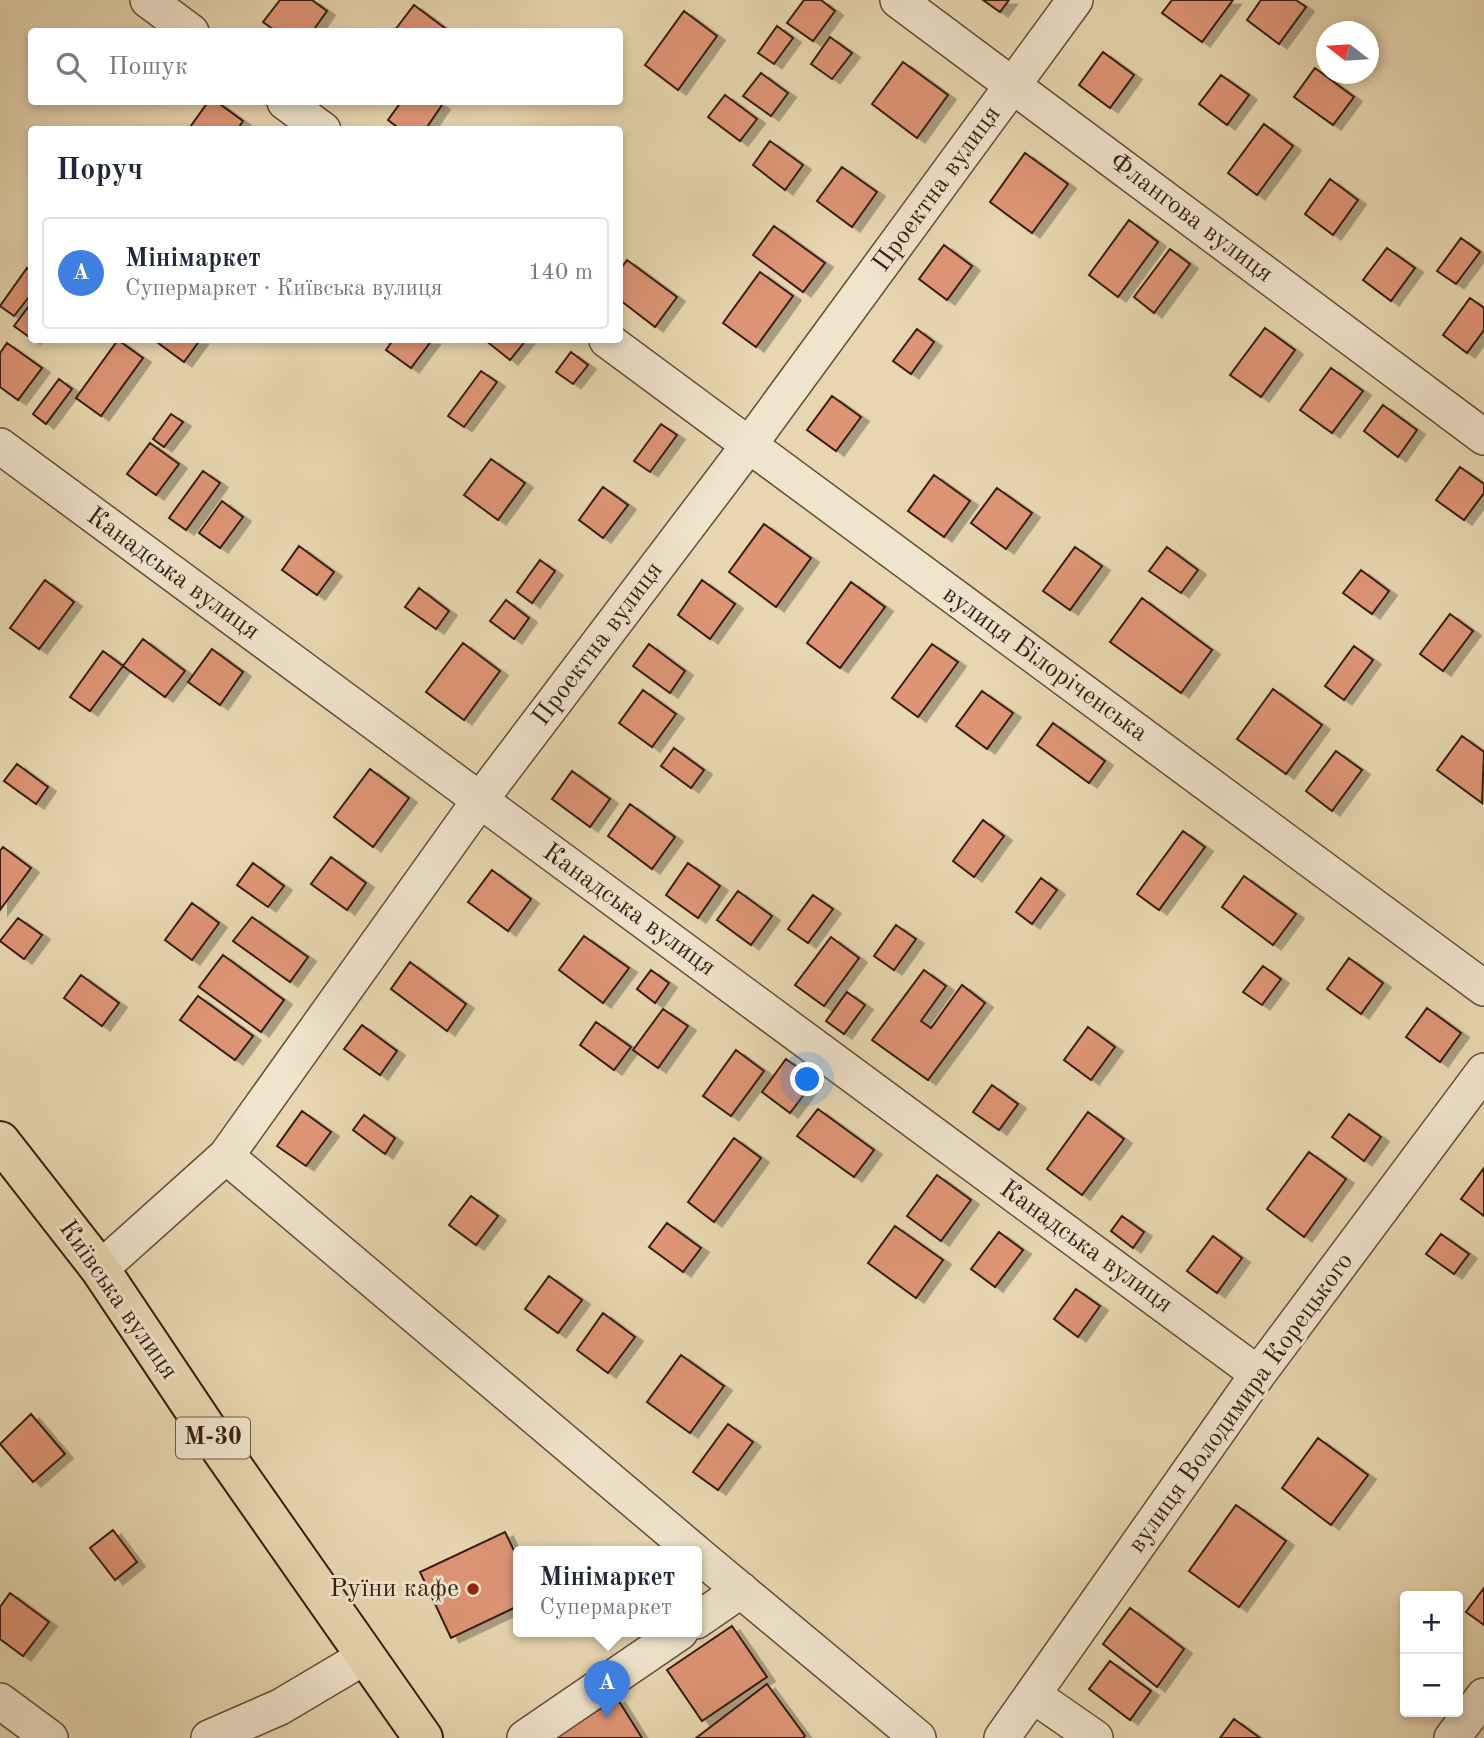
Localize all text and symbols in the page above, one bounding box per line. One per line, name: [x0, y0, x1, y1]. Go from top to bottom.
north arrow: [1316, 21, 1379, 84]
search box: [28, 28, 623, 105]
icon: search: [52, 48, 90, 86]
text: Пошук: [108, 54, 188, 80]
street label: Проектна вулиця: [868, 101, 1006, 277]
street label: Флангова вулиця: [1104, 148, 1278, 288]
text: Поруч: [56, 156, 143, 186]
text: Мінімаркет: [125, 246, 261, 272]
text: A: [72, 261, 90, 284]
text: 140 m: [528, 261, 593, 284]
text: Супермаркет · Київська вулиця: [125, 277, 443, 300]
street label: Канадська вулиця: [82, 503, 264, 645]
street label: Проектна вулиця: [528, 557, 668, 731]
street label: вулиця Білоріченська: [938, 581, 1152, 747]
street label: Канадська вулиця: [538, 839, 720, 981]
your location: [790, 1062, 824, 1096]
street label: Канадська вулиця: [995, 1176, 1177, 1318]
street label: Київська вулиця: [54, 1216, 182, 1384]
street label: вулиця Володимира Корецького: [1124, 1248, 1358, 1558]
road number: М-30: [176, 1418, 250, 1458]
popup: [513, 1546, 702, 1637]
text: Мінімаркет: [540, 1565, 675, 1591]
place label: Руїни кафе: [330, 1576, 459, 1602]
marker: Руїни кафе: [465, 1581, 481, 1597]
map controls: [1400, 1591, 1463, 1717]
button: +: [1400, 1591, 1463, 1654]
text: Супермаркет: [540, 1596, 672, 1619]
button: −: [1400, 1654, 1463, 1717]
pin: A: [584, 1660, 630, 1718]

